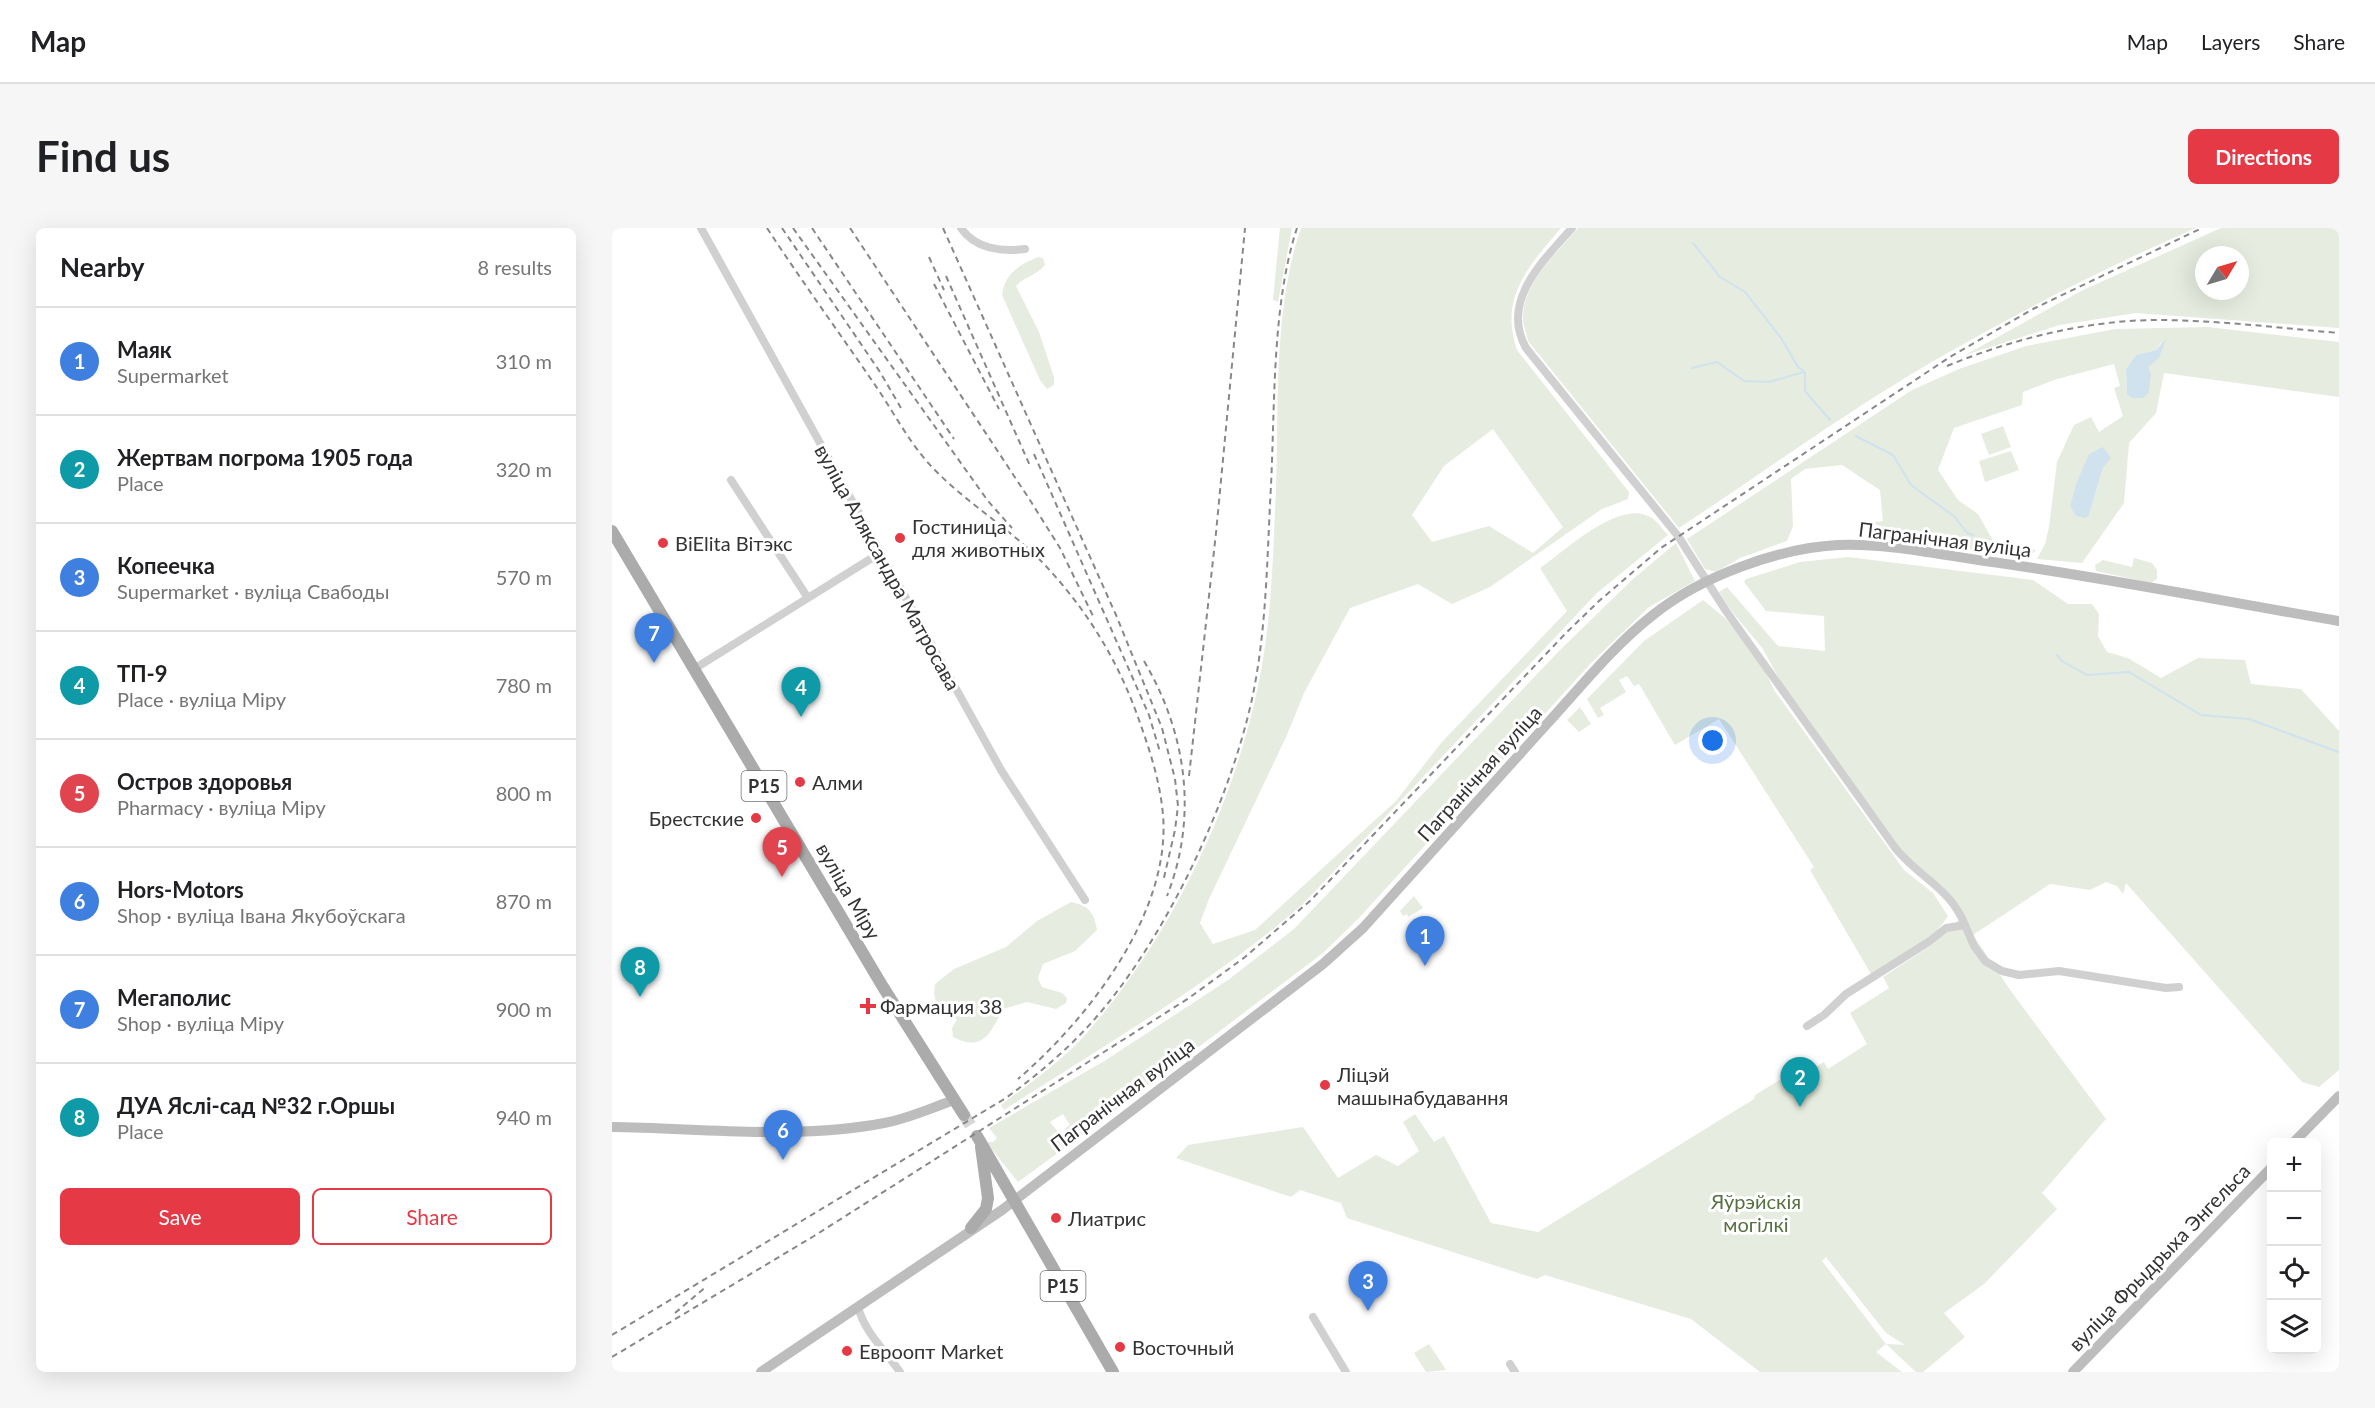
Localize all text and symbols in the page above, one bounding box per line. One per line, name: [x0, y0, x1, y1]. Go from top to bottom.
text: Map: [30, 24, 86, 58]
text: Map: [2127, 29, 2168, 54]
text: Layers: [2201, 29, 2260, 54]
text: Share: [2293, 29, 2345, 54]
button: Directions: [2188, 129, 2339, 184]
text: Find us: [36, 131, 170, 181]
north arrow: [2195, 246, 2249, 300]
text: Nearby: [60, 251, 145, 283]
text: 8 results: [477, 255, 552, 279]
text: Маяк: [117, 336, 172, 363]
text: 1: [74, 349, 85, 373]
text: 310 m: [496, 349, 552, 373]
text: Supermarket: [117, 363, 229, 387]
street label: вуліца Аляксандра Матросава: [810, 440, 966, 694]
text: Жертвам погрома 1905 года: [117, 444, 413, 471]
text: 2: [74, 457, 85, 481]
text: 320 m: [496, 457, 552, 481]
text: Place: [117, 471, 164, 495]
place label: Гостиница для животных: [912, 514, 1045, 561]
street label: Пагранічная вуліца: [1857, 516, 2033, 562]
place label: ВiElita Вітэкс: [675, 531, 793, 555]
marker: Гостиница для животных: [893, 531, 907, 545]
marker: ВiElita Вітэкс: [656, 536, 670, 550]
text: Копеечка: [117, 552, 215, 579]
text: 3: [74, 565, 85, 589]
text: 570 m: [496, 565, 552, 589]
text: Supermarket · вуліца Свабоды: [117, 579, 390, 603]
pin: 7: [634, 614, 674, 663]
text: ТП-9: [117, 660, 168, 687]
pin: 4: [782, 668, 820, 717]
text: 4: [74, 673, 85, 697]
text: 780 m: [496, 673, 552, 697]
text: Place · вуліца Міру: [117, 687, 286, 711]
street label: Пагранічная вуліца: [1412, 700, 1546, 846]
your location: [1698, 726, 1727, 755]
text: Остров здоровья: [117, 768, 292, 795]
place label: Алми: [812, 770, 863, 794]
road number: Р15: [742, 771, 786, 801]
marker: Алми: [793, 775, 807, 789]
text: 5: [74, 781, 85, 805]
text: 800 m: [496, 781, 552, 805]
text: Pharmacy · вуліца Міру: [117, 795, 326, 819]
place label: Брестские: [649, 806, 744, 830]
marker: Брестские: [749, 811, 763, 825]
pin: 5: [762, 828, 802, 877]
street label: вуліца Міру: [812, 839, 887, 944]
text: Hors-Motors: [117, 876, 244, 903]
text: 6: [74, 889, 85, 913]
text: 870 m: [496, 889, 552, 913]
text: Shop · вуліца Івана Якубоўскага: [117, 903, 406, 927]
pin: 1: [1406, 916, 1444, 966]
pin: 8: [621, 948, 660, 997]
text: Мегаполис: [117, 984, 231, 1011]
place label: Фармация 38: [880, 994, 1002, 1018]
text: 7: [74, 997, 85, 1021]
text: 900 m: [496, 997, 552, 1021]
marker: Фармация 38: [861, 999, 875, 1013]
text: Shop · вуліца Міру: [117, 1011, 284, 1035]
street label: Пагранічная вуліца: [1045, 1032, 1199, 1156]
pin: 2: [1780, 1058, 1820, 1107]
place label: Ліцэй машынабудавання: [1336, 1062, 1508, 1109]
marker: Ліцэй машынабудавання: [1318, 1078, 1332, 1092]
text: ДУА Яслі-сад №32 г.Оршы: [117, 1092, 395, 1119]
text: 8: [74, 1105, 85, 1129]
text: 940 m: [496, 1105, 552, 1129]
pin: 6: [764, 1110, 802, 1160]
text: Place: [117, 1119, 164, 1143]
map controls: [2267, 1138, 2321, 1354]
button: +: [2267, 1138, 2321, 1192]
street label: вуліца Фрыдрыха Энгельса: [2063, 1159, 2255, 1355]
button: Save: [60, 1188, 300, 1245]
button: Share: [312, 1188, 552, 1245]
park label: Яўрэйскія могілкі: [1710, 1189, 1801, 1236]
button: −: [2267, 1192, 2321, 1246]
place label: Лиатрис: [1067, 1206, 1146, 1230]
marker: Лиатрис: [1049, 1211, 1063, 1225]
button: locate: [2267, 1246, 2321, 1300]
pin: 3: [1348, 1262, 1388, 1311]
road number: Р15: [1040, 1271, 1086, 1301]
button: layers: [2267, 1300, 2321, 1354]
place label: Восточный: [1132, 1335, 1234, 1359]
place label: Евроопт Market: [859, 1339, 1003, 1363]
marker: Восточный: [1113, 1340, 1127, 1354]
marker: Евроопт Market: [840, 1344, 854, 1358]

